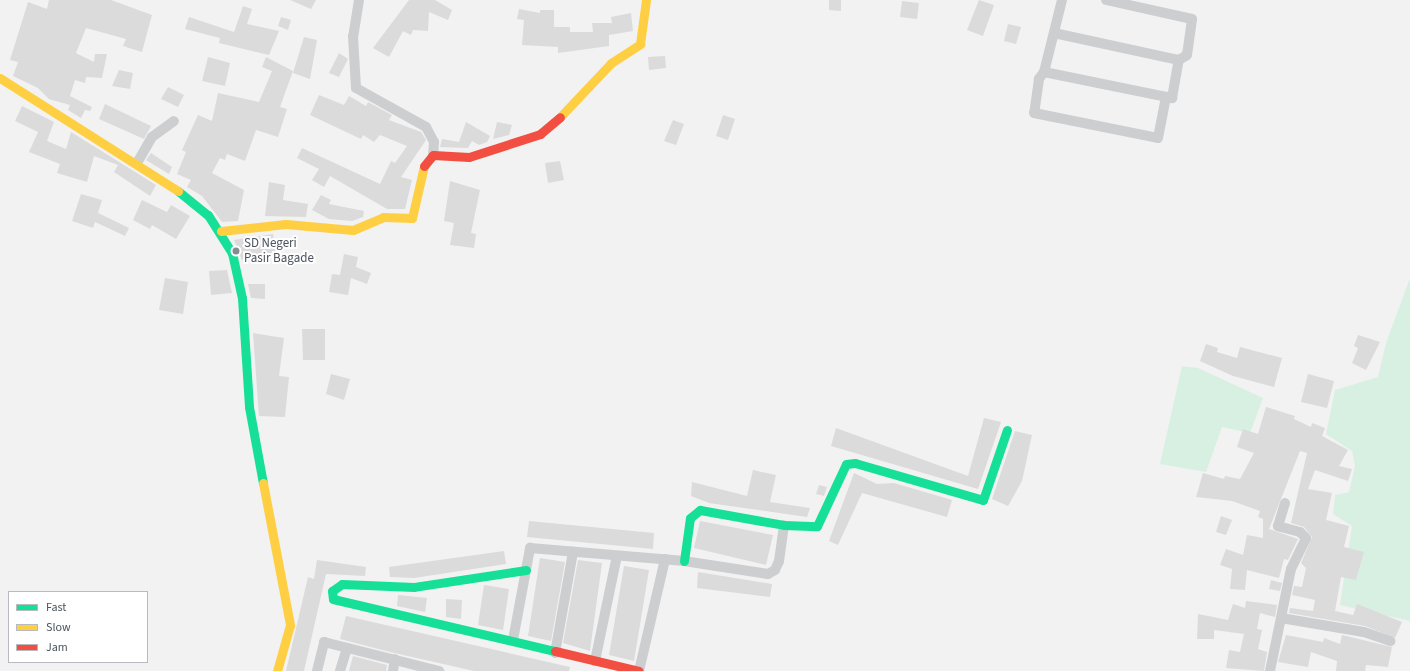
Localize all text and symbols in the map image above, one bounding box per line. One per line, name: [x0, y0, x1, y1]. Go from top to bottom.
place label: SD Negeri Pasir Bagade: [244, 236, 314, 267]
marker: SD Negeri Pasir Bagade: [231, 246, 241, 256]
legend: [8, 591, 148, 663]
text: Fast: [46, 599, 66, 616]
text: Slow: [46, 619, 71, 636]
text: Jam: [46, 639, 68, 656]

